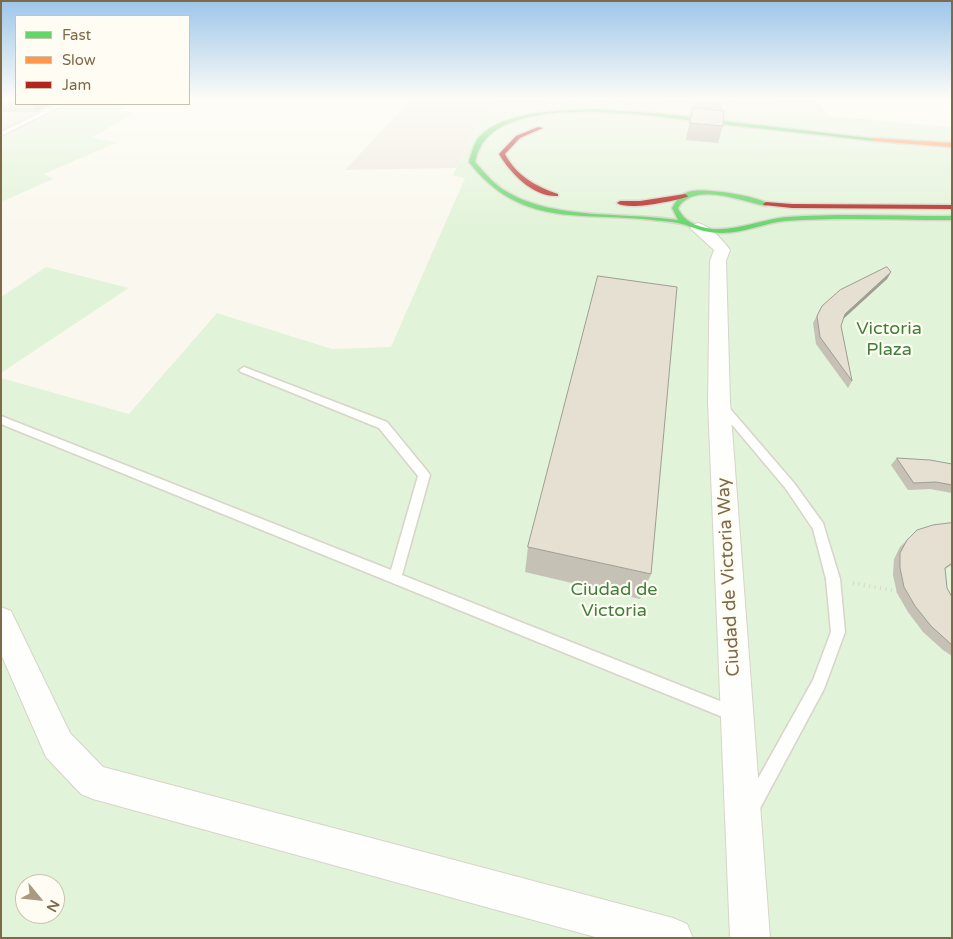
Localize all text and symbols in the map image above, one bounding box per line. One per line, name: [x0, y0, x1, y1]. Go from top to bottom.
legend: [15, 15, 190, 105]
text: Fast: [62, 26, 91, 44]
text: Slow: [62, 51, 96, 69]
text: Jam: [62, 76, 91, 94]
park label: Victoria Plaza: [856, 318, 922, 360]
street label: Ciudad de Victoria Way: [713, 477, 745, 677]
park label: Ciudad de Victoria: [570, 579, 658, 622]
north arrow: [15, 874, 65, 924]
text: N: [43, 897, 63, 915]

